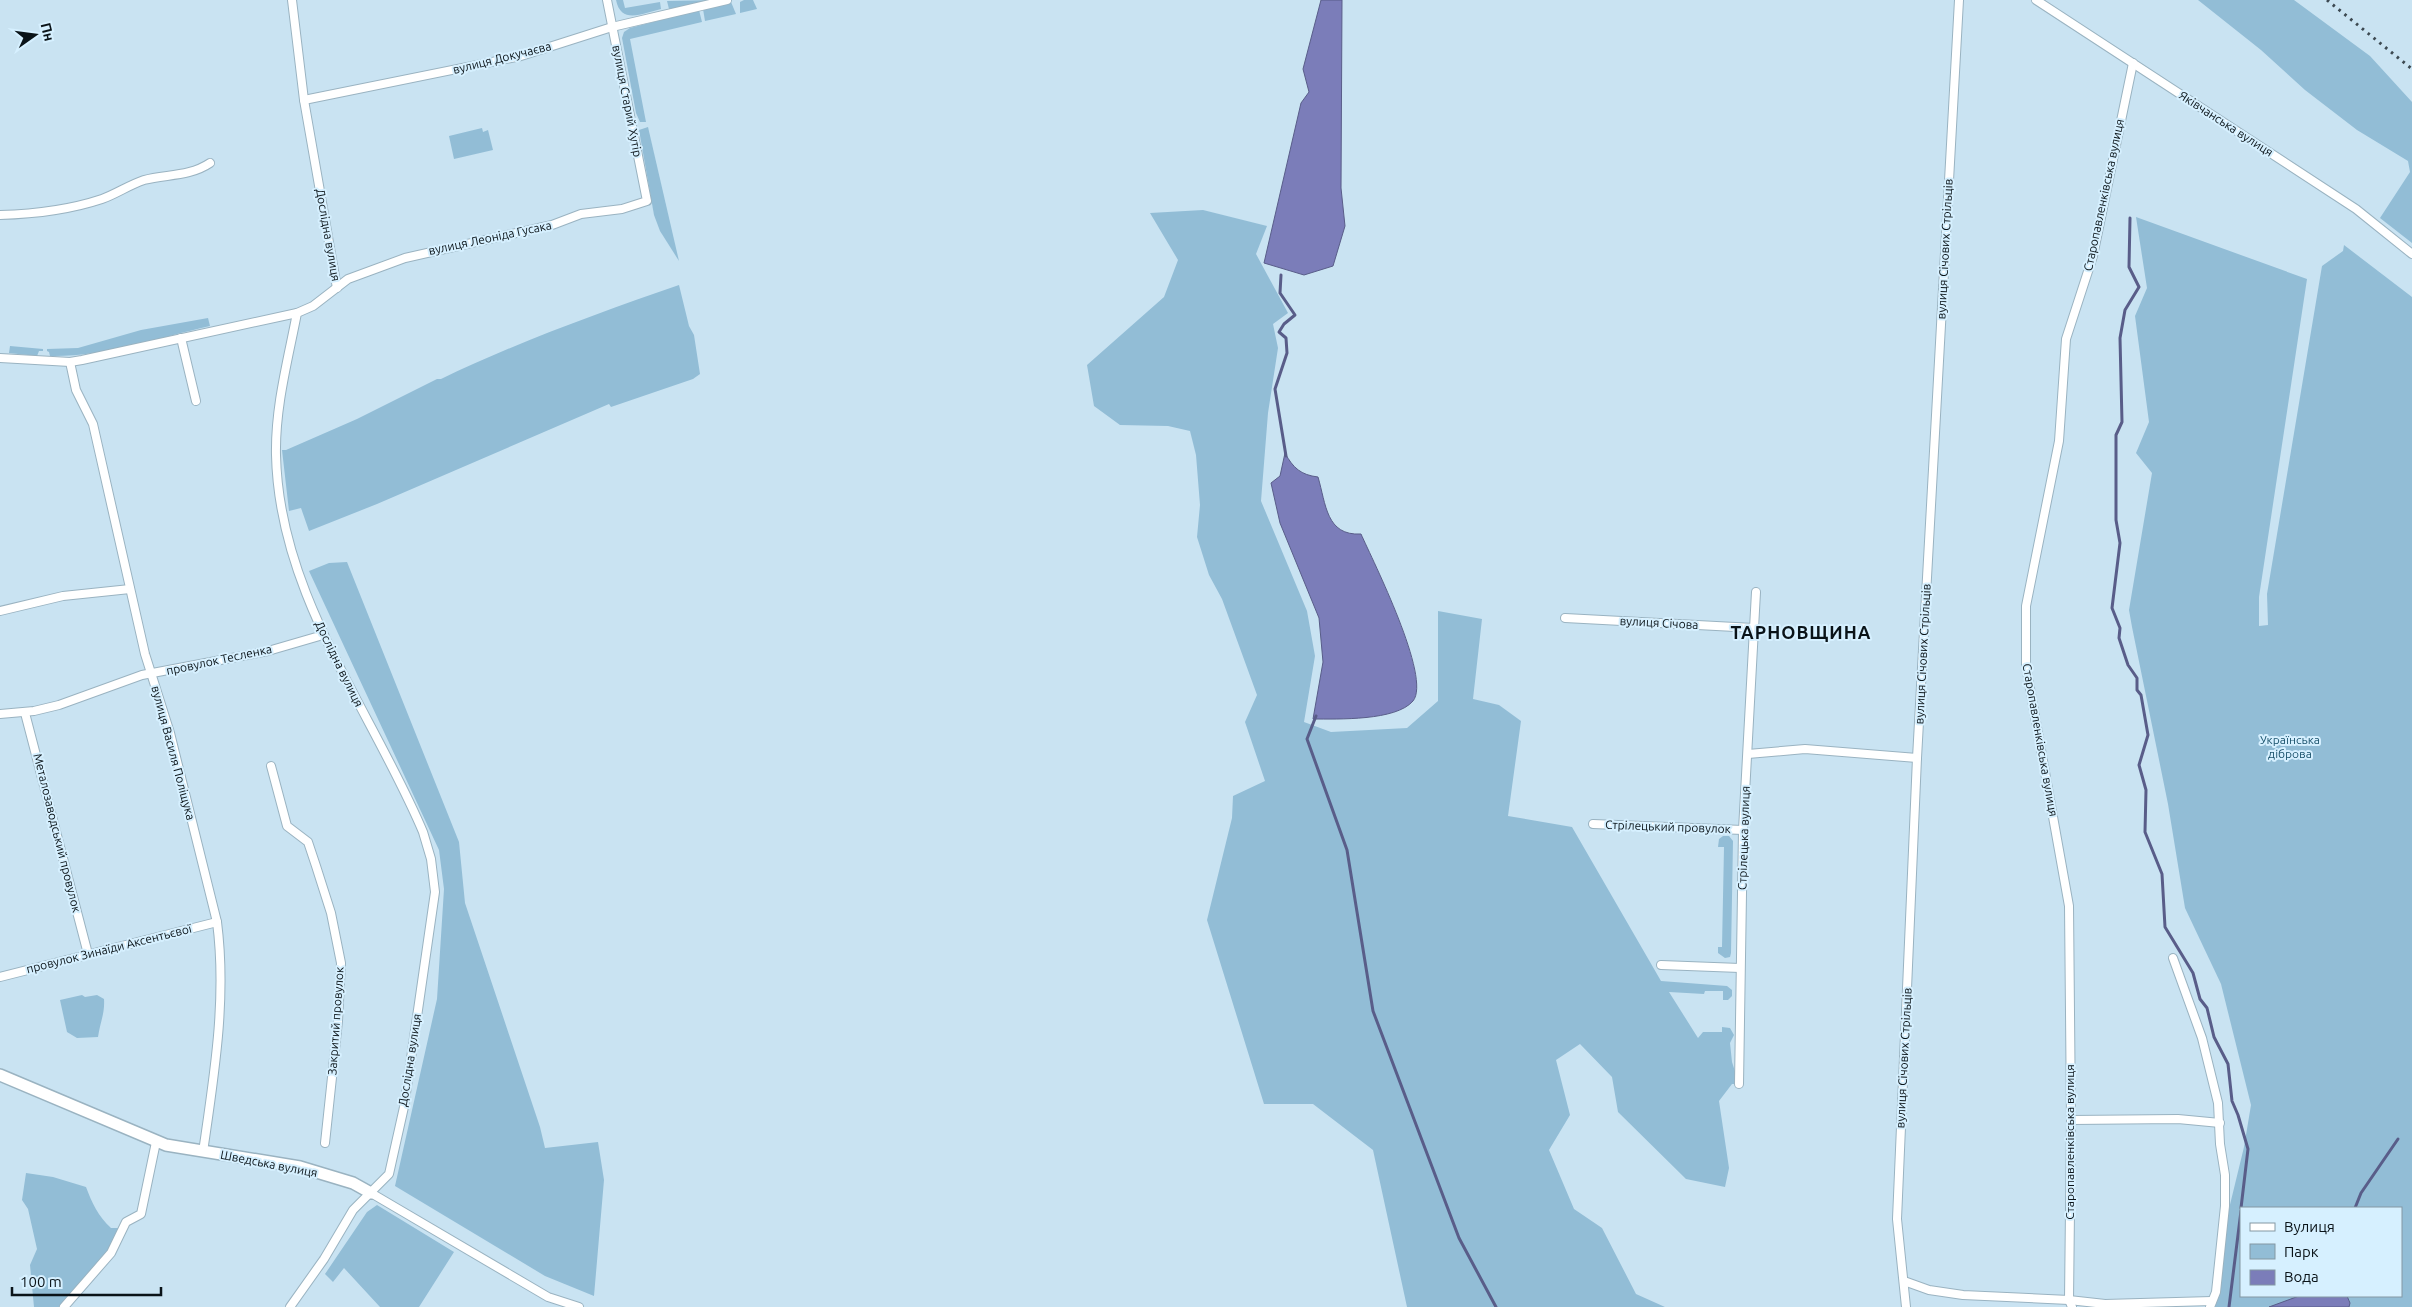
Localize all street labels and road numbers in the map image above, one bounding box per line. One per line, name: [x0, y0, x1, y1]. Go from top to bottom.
street label: вулиця Докучаєва: [451, 39, 552, 76]
street label: вулиця Старий Хутір: [610, 44, 645, 158]
street label: Яківчанська вулиця: [2177, 88, 2276, 159]
street label: Старопавленківська вулиця: [2081, 118, 2126, 272]
street label: вулиця Січових Стрільців: [1934, 178, 1955, 320]
street label: Дослідна вулиця: [314, 188, 343, 282]
street label: вулиця Леоніда Гусака: [427, 218, 553, 257]
street label: вулиця Січових Стрільців: [1912, 583, 1933, 725]
street label: вулиця Січова: [1619, 614, 1699, 631]
street label: Дослідна вулиця: [313, 619, 366, 709]
street label: провулок Тесленка: [165, 642, 273, 677]
street label: Старопавленківська вулиця: [2021, 662, 2060, 818]
street label: вулиця Василя Поліщука: [149, 684, 198, 822]
street label: Металозаводський провулок: [31, 752, 84, 914]
street label: Стрілецька вулиця: [1735, 786, 1752, 890]
street label: Стрілецький провулок: [1605, 818, 1731, 835]
street label: провулок Зинаїди Аксентьєвої: [25, 921, 194, 975]
street label: Закритий провулок: [325, 966, 346, 1076]
street label: вулиця Січових Стрільців: [1893, 987, 1914, 1129]
street label: Дослідна вулиця: [396, 1013, 423, 1107]
street label: Старопавленківська вулиця: [2063, 1064, 2076, 1220]
street label: Шведська вулиця: [219, 1148, 319, 1179]

